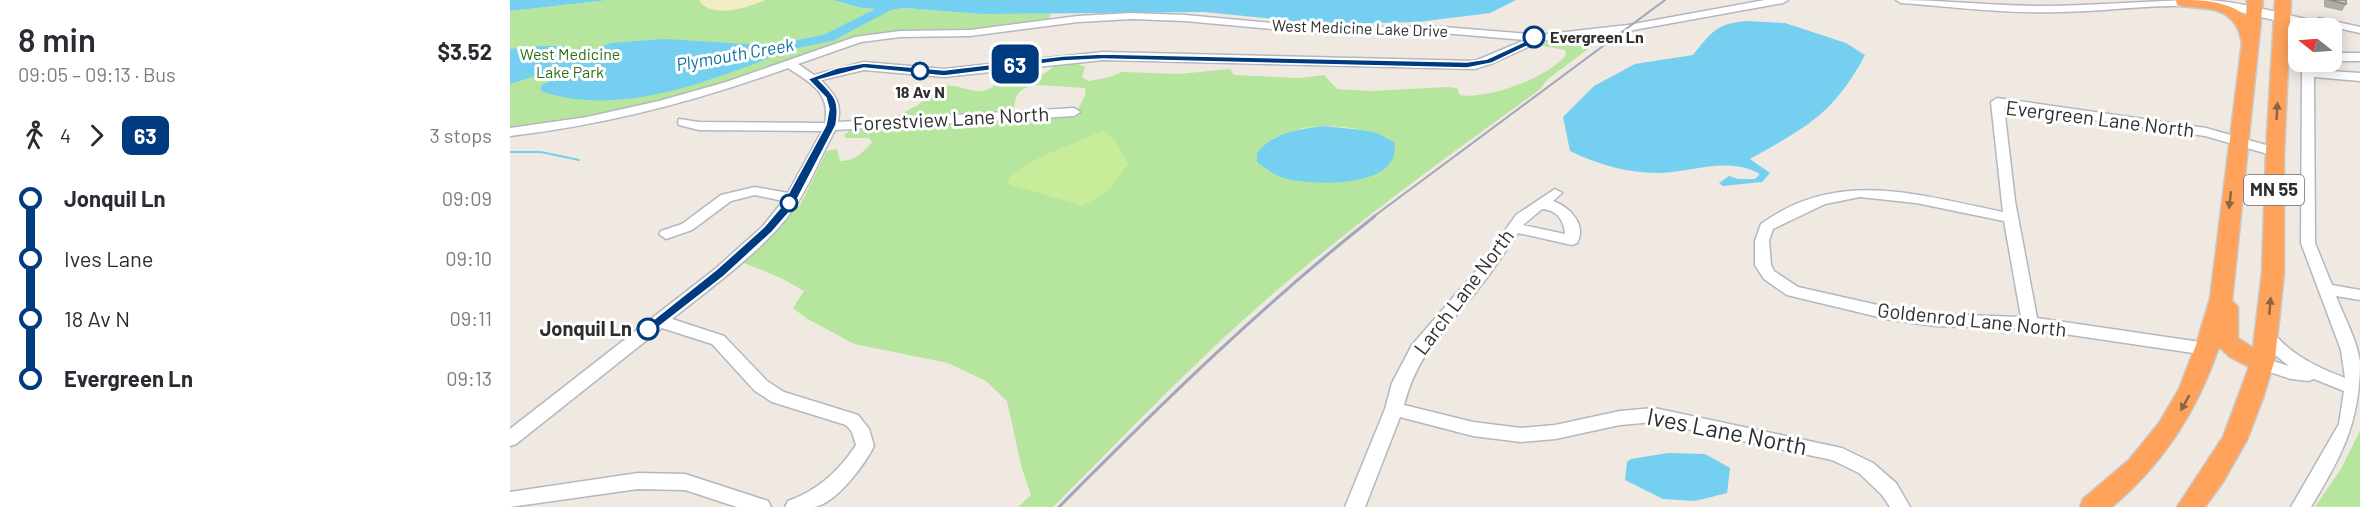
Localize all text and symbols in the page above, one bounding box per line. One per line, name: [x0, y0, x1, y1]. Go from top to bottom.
street label: West Medicine Lake Drive: [1272, 15, 1448, 40]
north arrow: [2288, 18, 2342, 72]
map controls: [2288, 18, 2342, 72]
text: 8 min: [18, 19, 96, 59]
marker: Evergreen Ln: [1523, 26, 1545, 48]
place label: Evergreen Ln: [1550, 27, 1644, 46]
water label: Plymouth Creek: [674, 33, 796, 75]
text: $3.52: [437, 38, 492, 64]
park label: West Medicine Lake Park: [520, 44, 620, 81]
line badge: 63: [988, 44, 1042, 84]
text: 63: [1004, 52, 1026, 77]
text: 09:05 – 09:13 · Bus: [18, 62, 176, 86]
marker: 18 Av N: [911, 62, 929, 80]
place label: 18 Av N: [895, 82, 945, 101]
street label: Evergreen Lane North: [2004, 95, 2196, 141]
street label: Forestview Lane North: [852, 101, 1050, 135]
one-way arrow: [2272, 101, 2282, 120]
icon: walk: [18, 119, 51, 152]
icon: forward: [80, 119, 113, 152]
text: 4: [60, 123, 71, 147]
text: 63: [134, 123, 157, 148]
text: 3 stops: [430, 123, 492, 147]
road number: MN 55: [2244, 175, 2304, 205]
text: Jonquil Ln: [64, 185, 166, 211]
text: 09:09: [442, 186, 492, 210]
one-way arrow: [2226, 190, 2235, 209]
unlabelled marker: [780, 194, 798, 212]
street label: Larch Lane North: [1408, 224, 1518, 359]
text: Ives Lane: [64, 245, 153, 271]
text: 09:10: [445, 246, 492, 270]
one-way arrow: [2265, 296, 2275, 315]
street label: Goldenrod Lane North: [1876, 297, 2068, 341]
text: 18 Av N: [64, 305, 130, 331]
text: 09:11: [449, 306, 492, 330]
place label: Jonquil Ln: [540, 316, 632, 340]
marker: Jonquil Ln: [637, 318, 659, 340]
text: Evergreen Ln: [64, 365, 193, 391]
text: 09:13: [446, 366, 492, 390]
one-way arrow: [2180, 395, 2190, 412]
street label: Ives Lane North: [1645, 401, 1810, 460]

